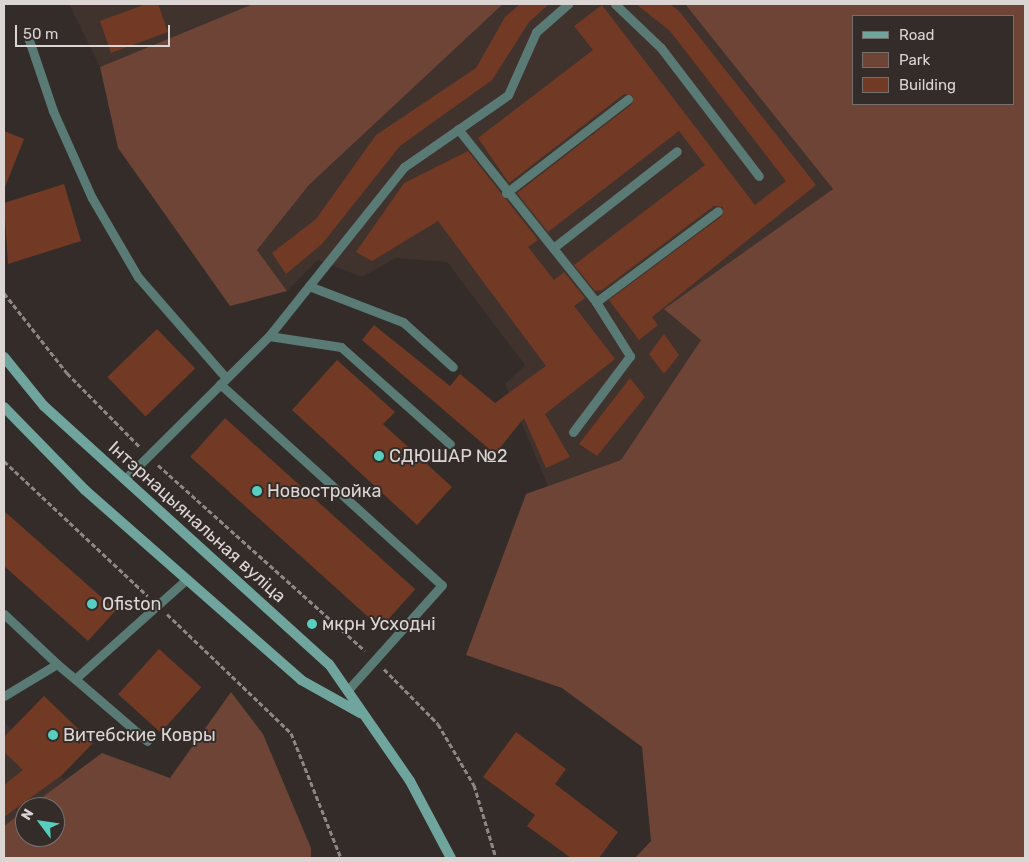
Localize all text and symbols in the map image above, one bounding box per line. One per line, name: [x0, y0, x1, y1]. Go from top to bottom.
scale bar: [18, 15, 172, 47]
legend: [852, 15, 1014, 105]
text: 50 m: [23, 25, 58, 43]
text: Road: [899, 26, 935, 44]
text: Park: [899, 51, 930, 69]
text: Building: [899, 76, 956, 94]
street label: Інтэрнацыянальная вуліца: [104, 437, 290, 607]
place label: СДЮШАР №2: [389, 445, 508, 467]
marker: СДЮШАР №2: [373, 450, 385, 462]
place label: Новостройка: [267, 480, 381, 502]
marker: Новостройка: [251, 485, 263, 497]
place label: Ofiston: [102, 593, 162, 615]
marker: Ofiston: [86, 598, 98, 610]
place label: мкрн Усходні: [322, 613, 435, 635]
marker: мкрн Усходні: [306, 618, 318, 630]
place label: Витебские Ковры: [63, 724, 216, 746]
marker: Витебские Ковры: [47, 729, 59, 741]
north arrow: [15, 797, 65, 847]
text: N: [18, 806, 37, 823]

